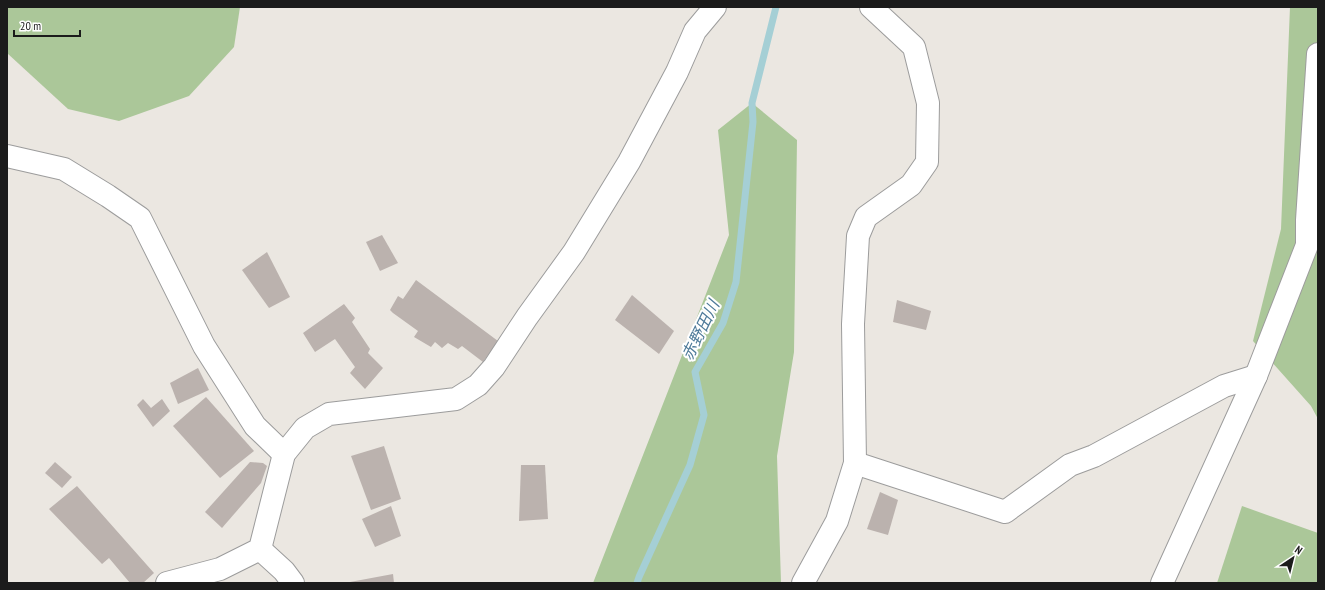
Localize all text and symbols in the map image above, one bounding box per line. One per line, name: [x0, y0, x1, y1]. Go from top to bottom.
scale bar: [14, 12, 80, 38]
text: 20 m: [20, 18, 41, 33]
water label: 赤野田川: [677, 295, 724, 363]
north arrow: [1273, 538, 1313, 578]
text: N: [1292, 542, 1305, 557]

